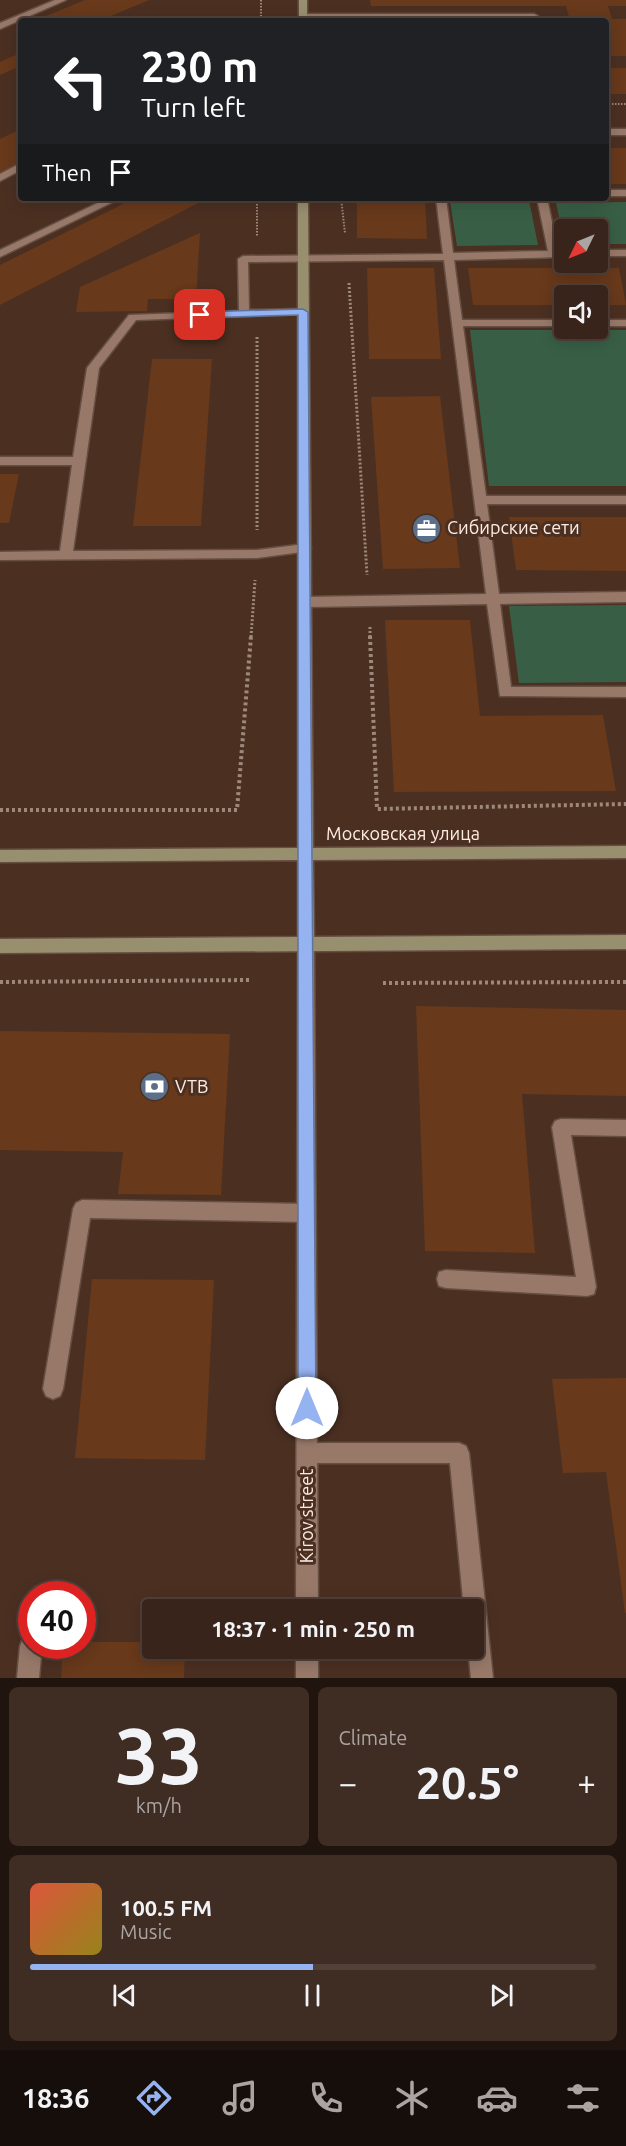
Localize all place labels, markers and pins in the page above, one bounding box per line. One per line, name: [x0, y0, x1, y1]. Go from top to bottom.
pin: [174, 289, 225, 340]
office icon: Сибирские сети: [410, 512, 442, 544]
place label: Сибирские сети: [447, 517, 580, 537]
bank icon: VTB: [138, 1071, 170, 1103]
place label: VTB: [175, 1076, 208, 1096]

